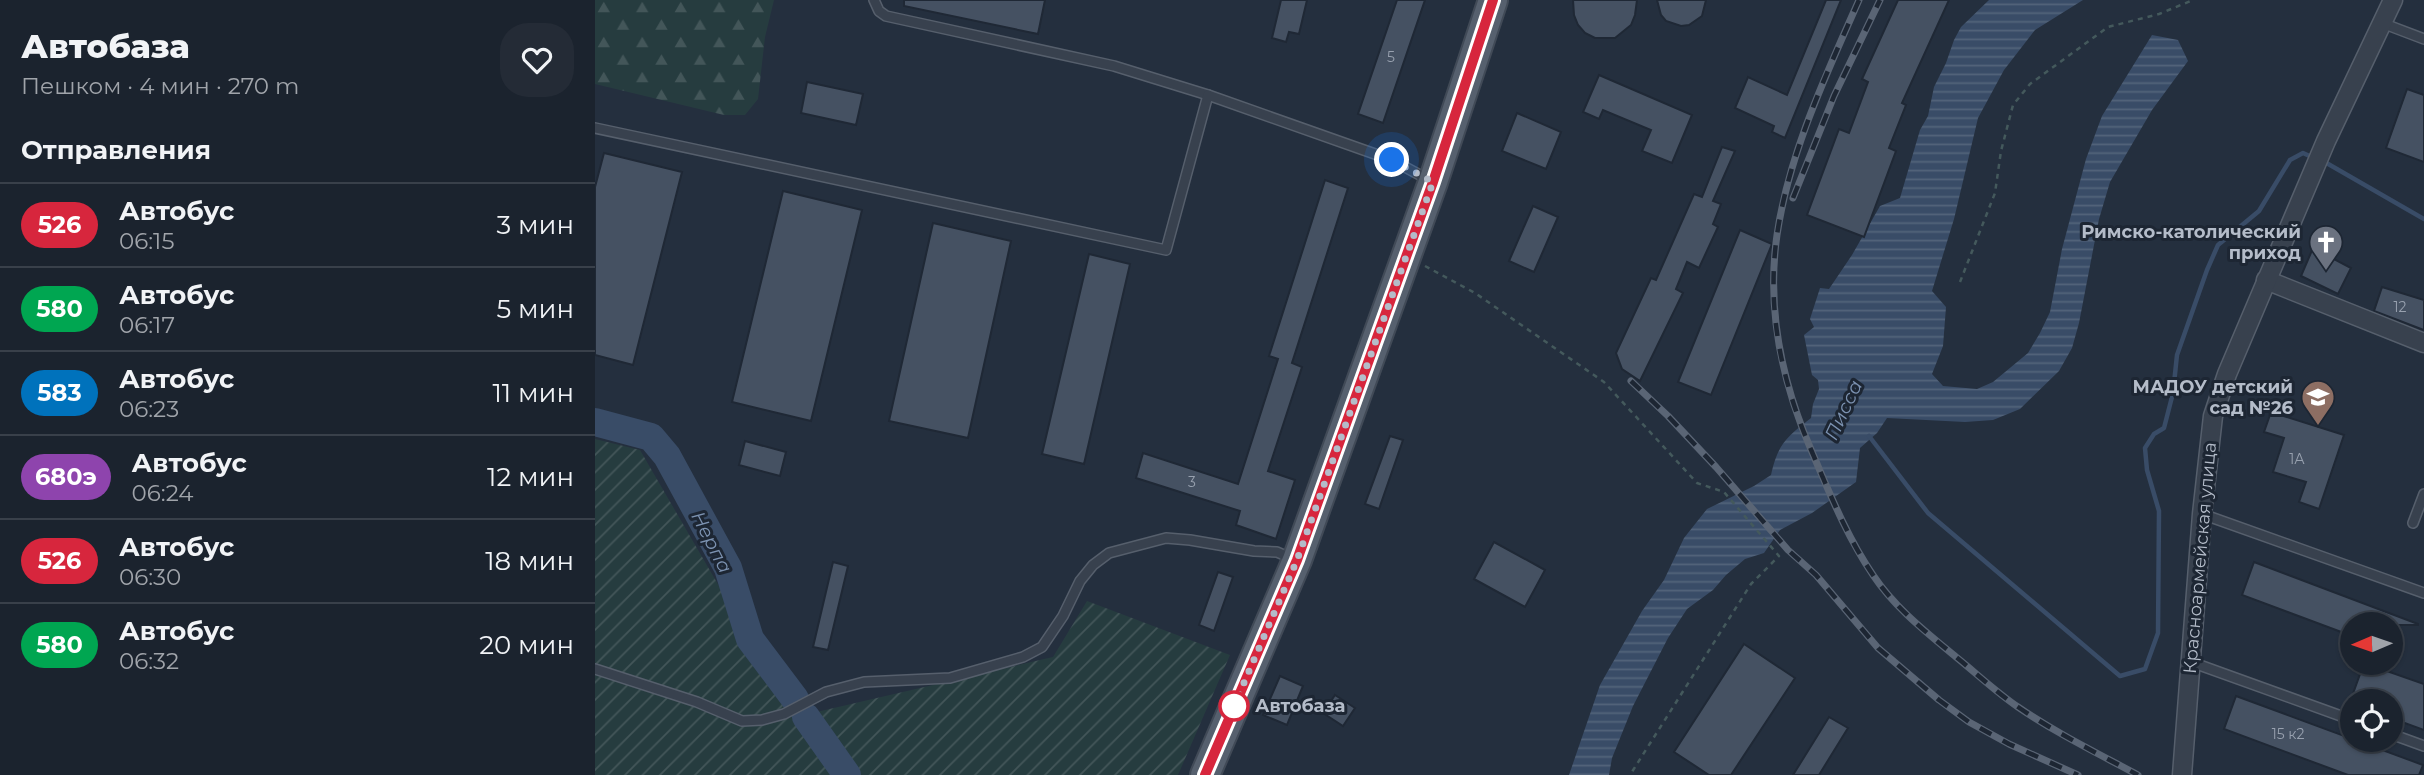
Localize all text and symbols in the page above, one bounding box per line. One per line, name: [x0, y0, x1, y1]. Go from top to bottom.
button: heart: [500, 23, 574, 97]
text: Автобаза: [21, 26, 190, 66]
house number: 5: [1387, 48, 1395, 66]
text: Пешком · 4 мин · 270 m: [21, 72, 300, 100]
text: Отправления: [21, 134, 211, 166]
your location: [1374, 142, 1409, 177]
text: Автобус: [119, 195, 234, 227]
text: 3 мин: [497, 209, 574, 241]
text: 526: [38, 210, 81, 239]
place label: Римско-католический приход: [2081, 221, 2301, 264]
church icon: Римско-католический приход: [2307, 223, 2345, 272]
text: 06:15: [119, 227, 174, 255]
text: Автобус: [119, 279, 234, 311]
text: 5 мин: [496, 293, 574, 325]
text: 580: [36, 294, 83, 323]
house number: 12: [2393, 298, 2407, 316]
text: 06:17: [119, 311, 175, 339]
text: Автобус: [119, 363, 234, 395]
place label: МАДОУ детский сад №26: [2133, 376, 2294, 419]
text: 11 мин: [492, 377, 574, 409]
water label: Писса: [1820, 377, 1867, 444]
text: 583: [37, 378, 82, 407]
school or university icon: МАДОУ детский сад №26: [2299, 378, 2337, 427]
text: 06:23: [119, 395, 179, 423]
street label: Красноармейская улица: [2179, 441, 2221, 675]
text: Автобус: [132, 447, 247, 479]
house number: 1А: [2289, 450, 2305, 468]
text: 12 мин: [487, 461, 574, 493]
text: 680э: [35, 462, 97, 491]
house number: 3: [1188, 473, 1196, 491]
text: 06:24: [132, 479, 193, 507]
water label: Нерпа: [686, 507, 737, 577]
text: Автобус: [119, 531, 234, 563]
text: 18 мин: [485, 545, 574, 577]
text: 526: [38, 546, 81, 575]
text: 06:30: [119, 563, 181, 591]
north arrow: [2340, 612, 2403, 676]
map controls: [2340, 612, 2403, 752]
text: Автобус: [119, 615, 234, 647]
text: 20 мин: [479, 629, 574, 661]
text: 580: [36, 630, 83, 659]
text: 06:32: [119, 647, 179, 675]
button: locate: [2340, 689, 2403, 752]
marker: Автобаза: [1219, 691, 1249, 721]
place label: Автобаза: [1255, 695, 1345, 717]
house number: 15 к2: [2272, 725, 2304, 743]

